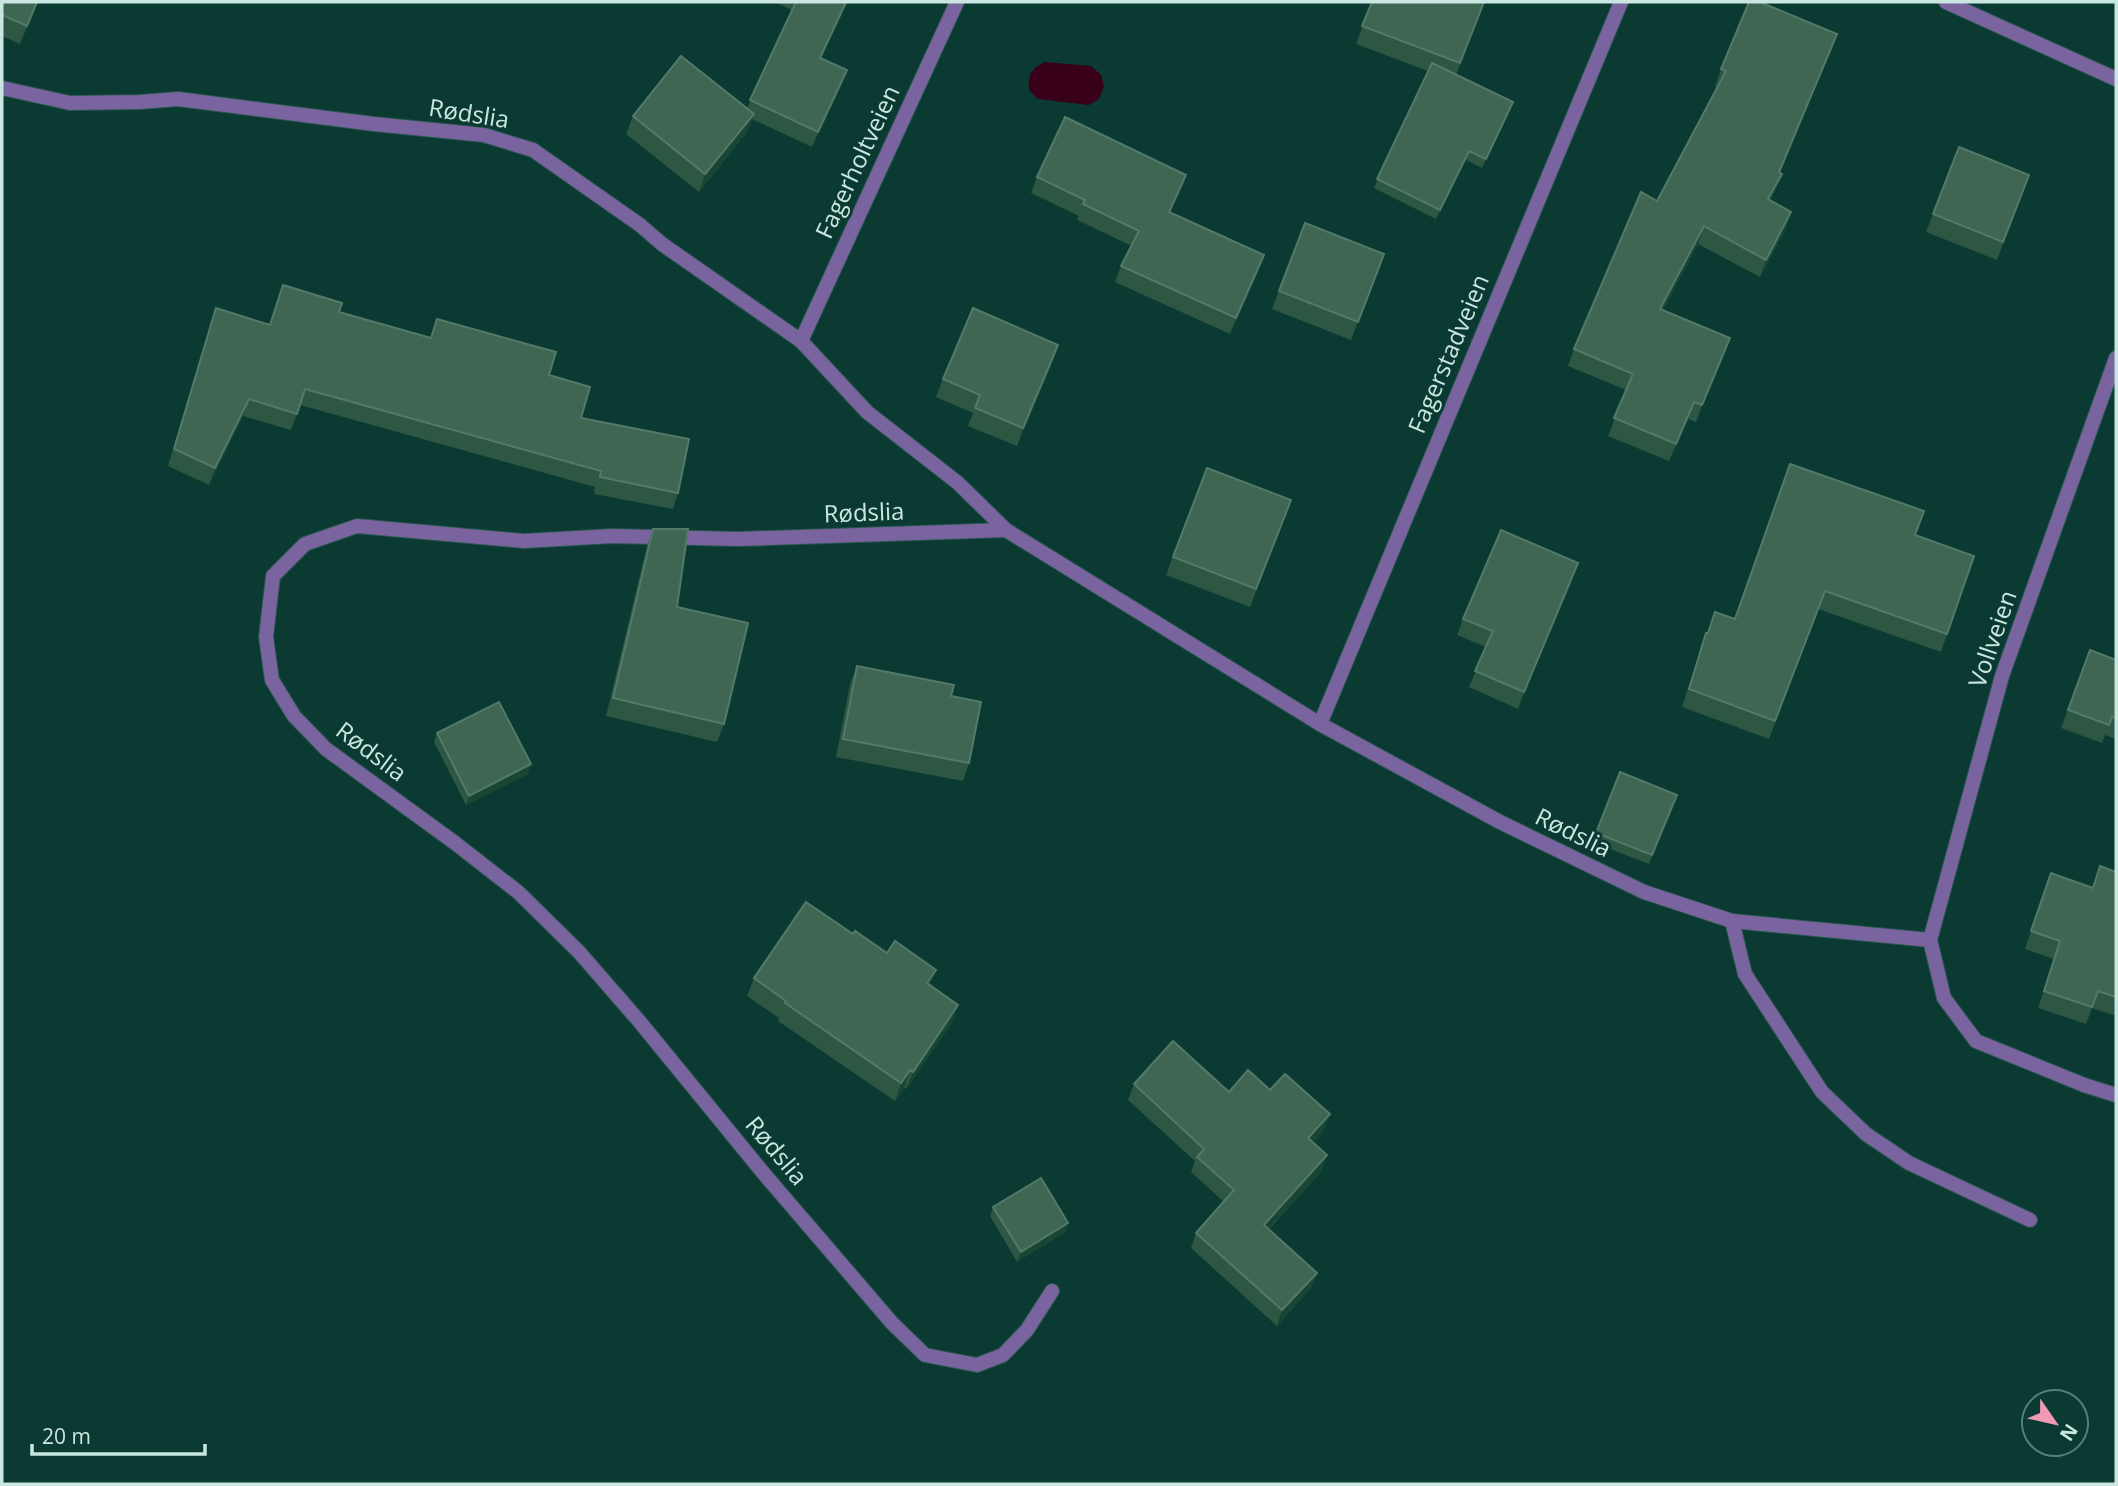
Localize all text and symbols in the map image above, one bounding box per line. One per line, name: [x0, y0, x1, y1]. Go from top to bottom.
street label: Fagerholtveien: [807, 79, 907, 243]
street label: Rødslia: [427, 90, 512, 135]
street label: Fagerstadveien: [1399, 269, 1496, 438]
street label: Rødslia: [823, 494, 905, 529]
street label: Vollveien: [1960, 586, 2024, 691]
street label: Rødslia: [330, 713, 414, 788]
street label: Rødslia: [1530, 799, 1617, 864]
street label: Rødslia: [739, 1108, 816, 1192]
north arrow: [2020, 1388, 2090, 1458]
scale bar: [32, 1412, 205, 1456]
text: N: [2054, 1419, 2084, 1446]
text: 20 m: [42, 1422, 91, 1450]

